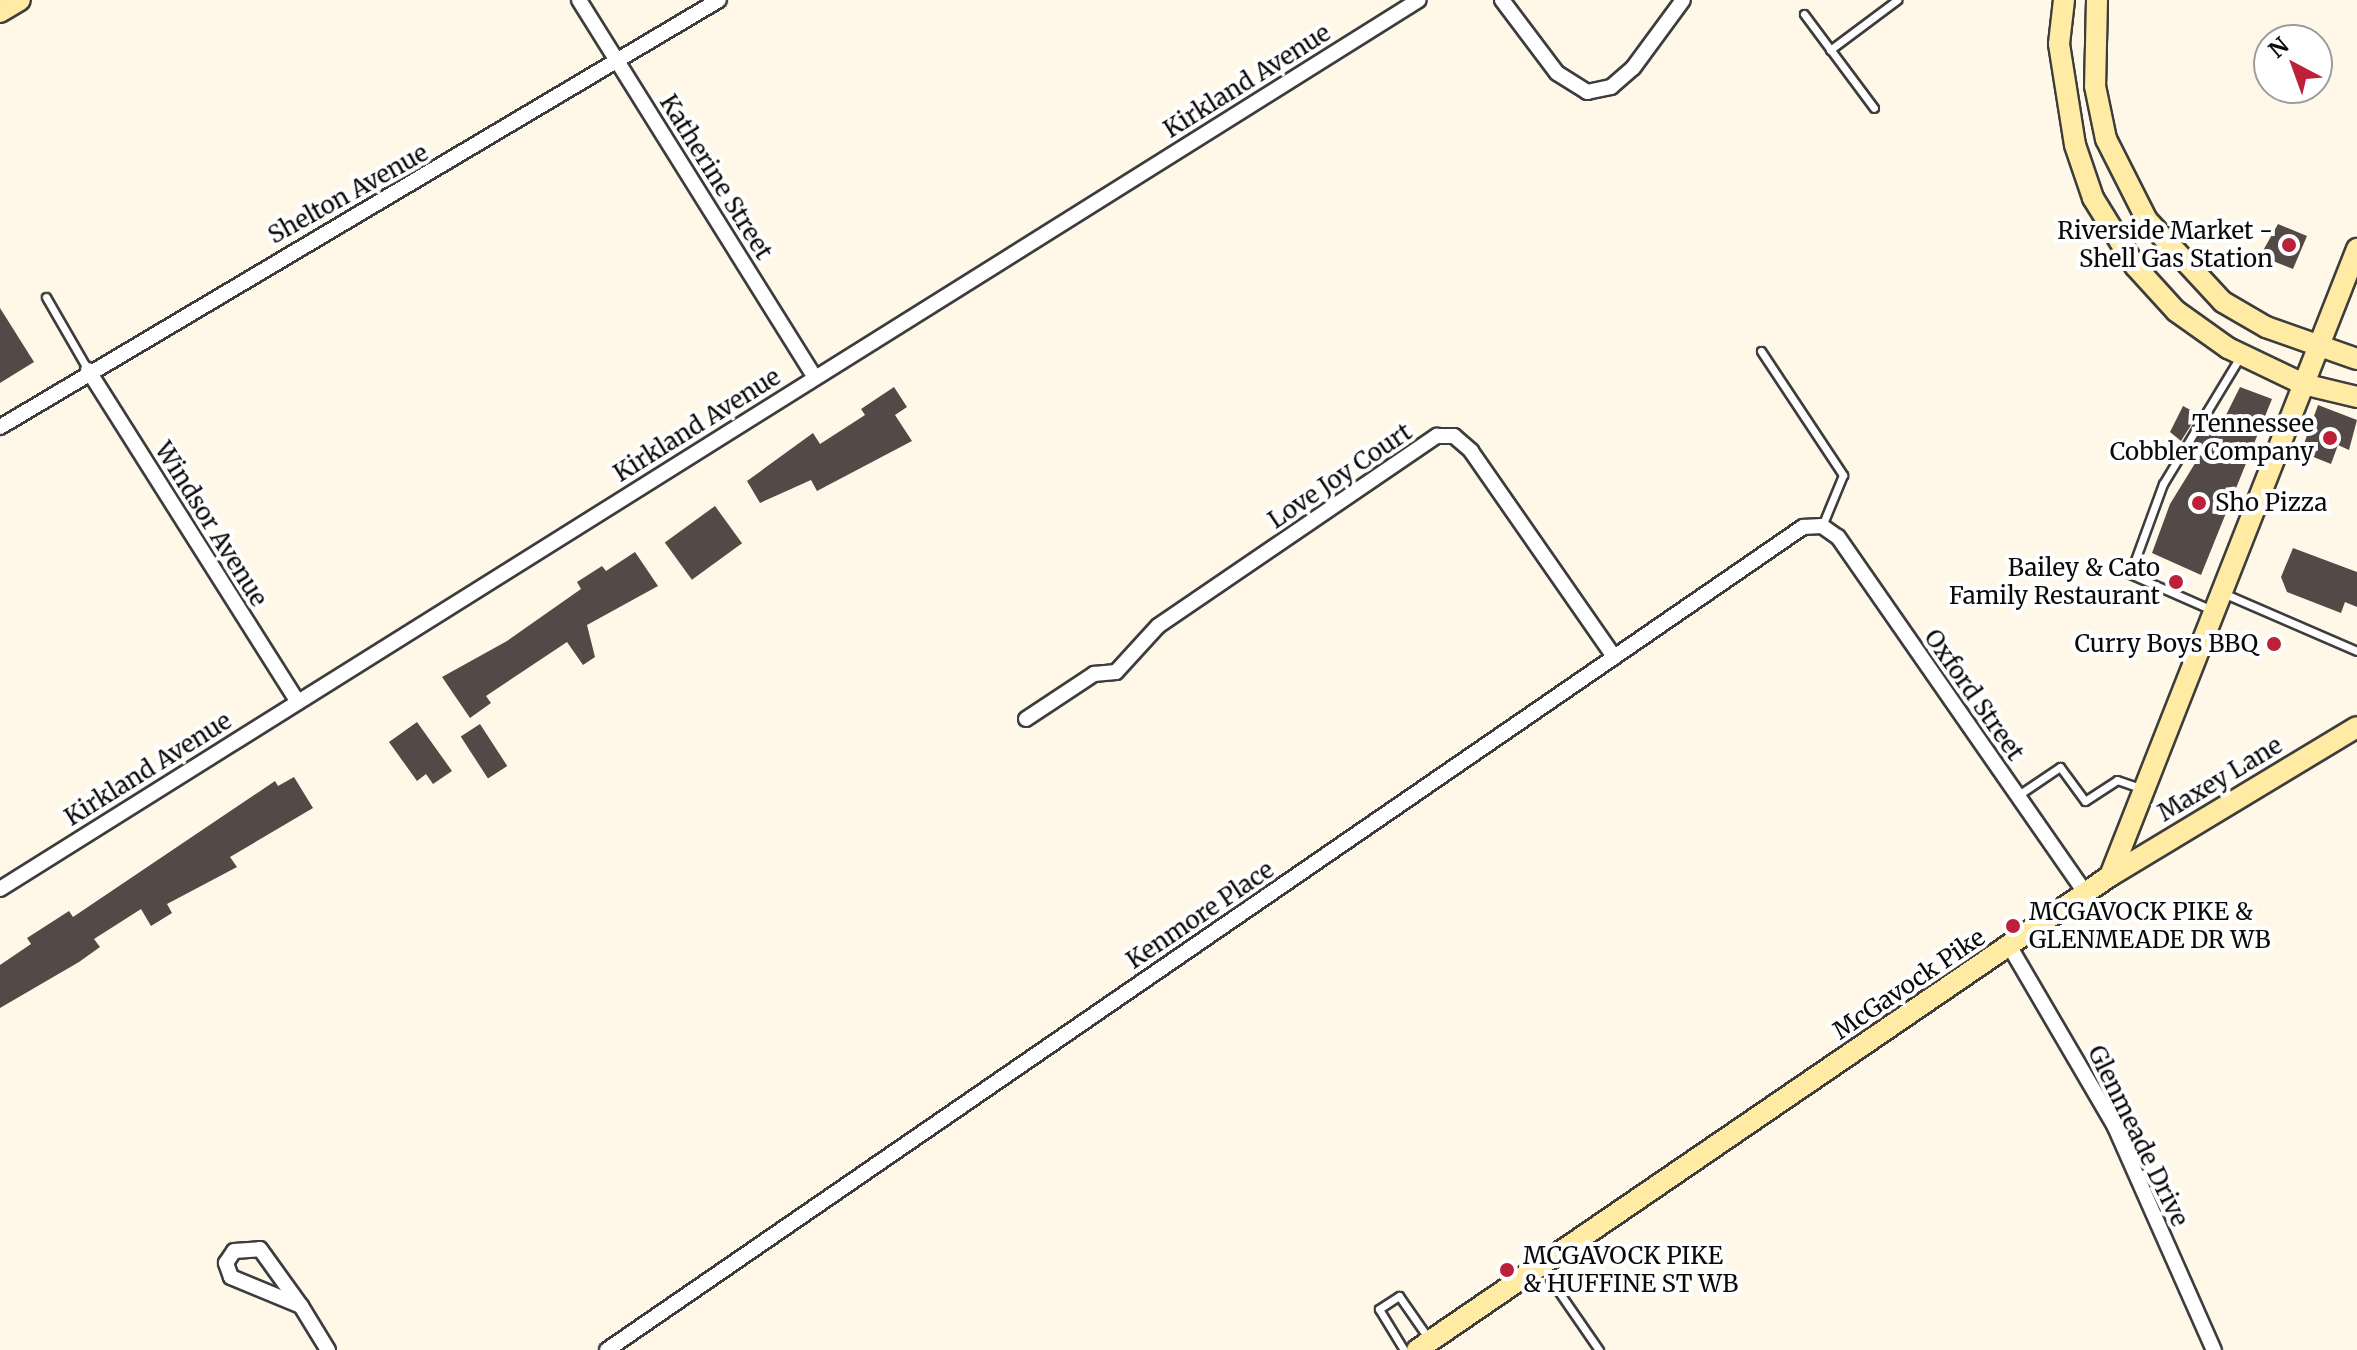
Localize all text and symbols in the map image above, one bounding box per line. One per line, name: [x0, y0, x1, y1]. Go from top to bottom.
street label: Kirkland Avenue: [1158, 18, 1336, 144]
north arrow: [2253, 24, 2333, 104]
text: N: [2263, 31, 2294, 64]
street label: Katherine Street: [654, 89, 778, 265]
street label: Shelton Avenue: [263, 138, 433, 250]
place label: Riverside Market - Shell Gas Station: [2057, 217, 2273, 273]
marker: Riverside Market - Shell Gas Station: [2280, 236, 2298, 254]
street label: Kirkland Avenue: [608, 362, 786, 488]
place label: Tennessee Cobbler Company: [2110, 410, 2314, 466]
street label: Love Joy Court: [1263, 417, 1417, 535]
marker: Tennessee Cobbler Company: [2321, 429, 2339, 447]
street label: Windsor Avenue: [149, 436, 273, 612]
place label: Sho Pizza: [2215, 489, 2327, 517]
marker: Sho Pizza: [2190, 494, 2208, 512]
place label: Bailey & Cato Family Restaurant: [1949, 554, 2160, 610]
marker: Bailey & Cato Family Restaurant: [2167, 573, 2185, 591]
street label: Oxford Street: [1918, 624, 2030, 766]
place label: Curry Boys BBQ: [2074, 630, 2258, 658]
marker: Curry Boys BBQ: [2265, 635, 2283, 653]
street label: Kirkland Avenue: [59, 706, 237, 832]
street label: Maxey Lane: [2153, 731, 2287, 827]
street label: Kenmore Place: [1121, 855, 1279, 975]
place label: MCGAVOCK PIKE & GLENMEADE DR WB: [2029, 898, 2270, 954]
marker: MCGAVOCK PIKE & GLENMEADE DR WB: [2004, 917, 2022, 935]
street label: McGavock Pike: [1828, 923, 1990, 1045]
street label: Glenmeade Drive: [2082, 1041, 2194, 1231]
place label: MCGAVOCK PIKE & HUFFINE ST WB: [1523, 1242, 1738, 1298]
marker: MCGAVOCK PIKE & HUFFINE ST WB: [1498, 1261, 1516, 1279]

